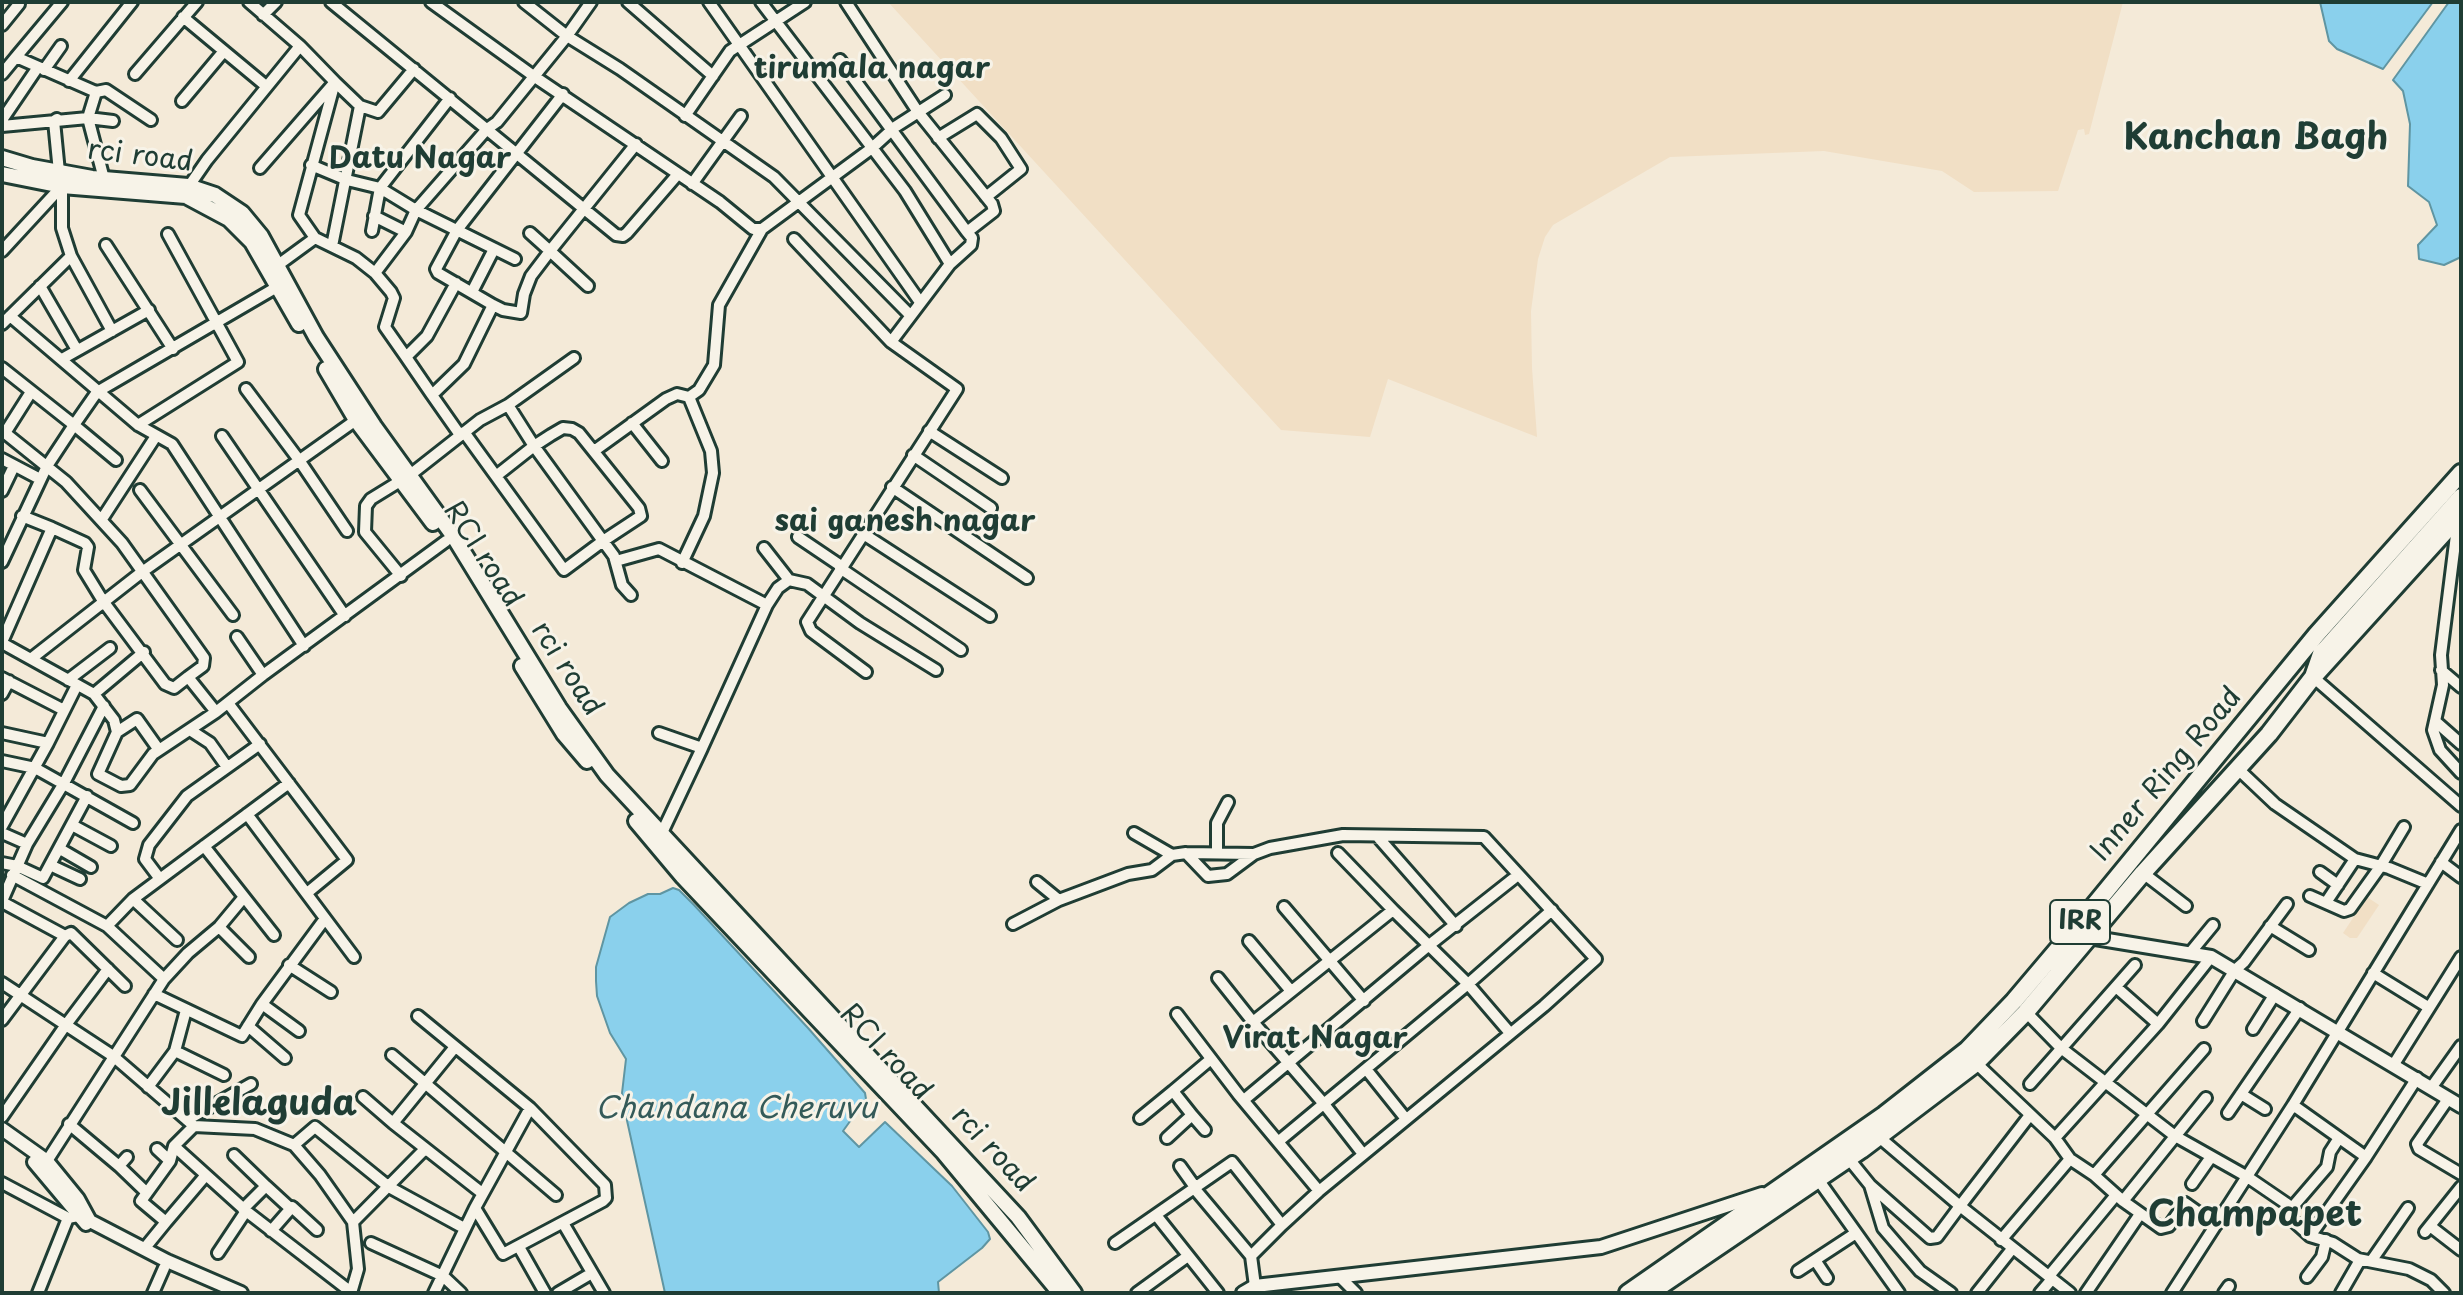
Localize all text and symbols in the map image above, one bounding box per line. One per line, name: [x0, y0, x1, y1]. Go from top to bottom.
district label: tirumala nagar: [754, 52, 990, 88]
district label: Kanchan Bagh: [2123, 117, 2389, 161]
street label: rci road: [85, 134, 195, 180]
district label: Datu Nagar: [329, 142, 511, 178]
street label: RCI road: [435, 496, 529, 614]
district label: sai ganesh nagar: [775, 505, 1035, 541]
street label: rci road: [523, 615, 609, 723]
street label: Inner Ring Road: [2085, 681, 2249, 869]
road number: IRR: [2050, 900, 2110, 944]
street label: RCI road: [832, 998, 938, 1108]
district label: Virat Nagar: [1222, 1022, 1408, 1058]
district label: Jillelaguda: [161, 1083, 357, 1127]
water label: Chandana Cheruvu: [595, 1092, 877, 1128]
street label: rci road: [944, 1100, 1040, 1200]
district label: Champapet: [2148, 1194, 2362, 1238]

